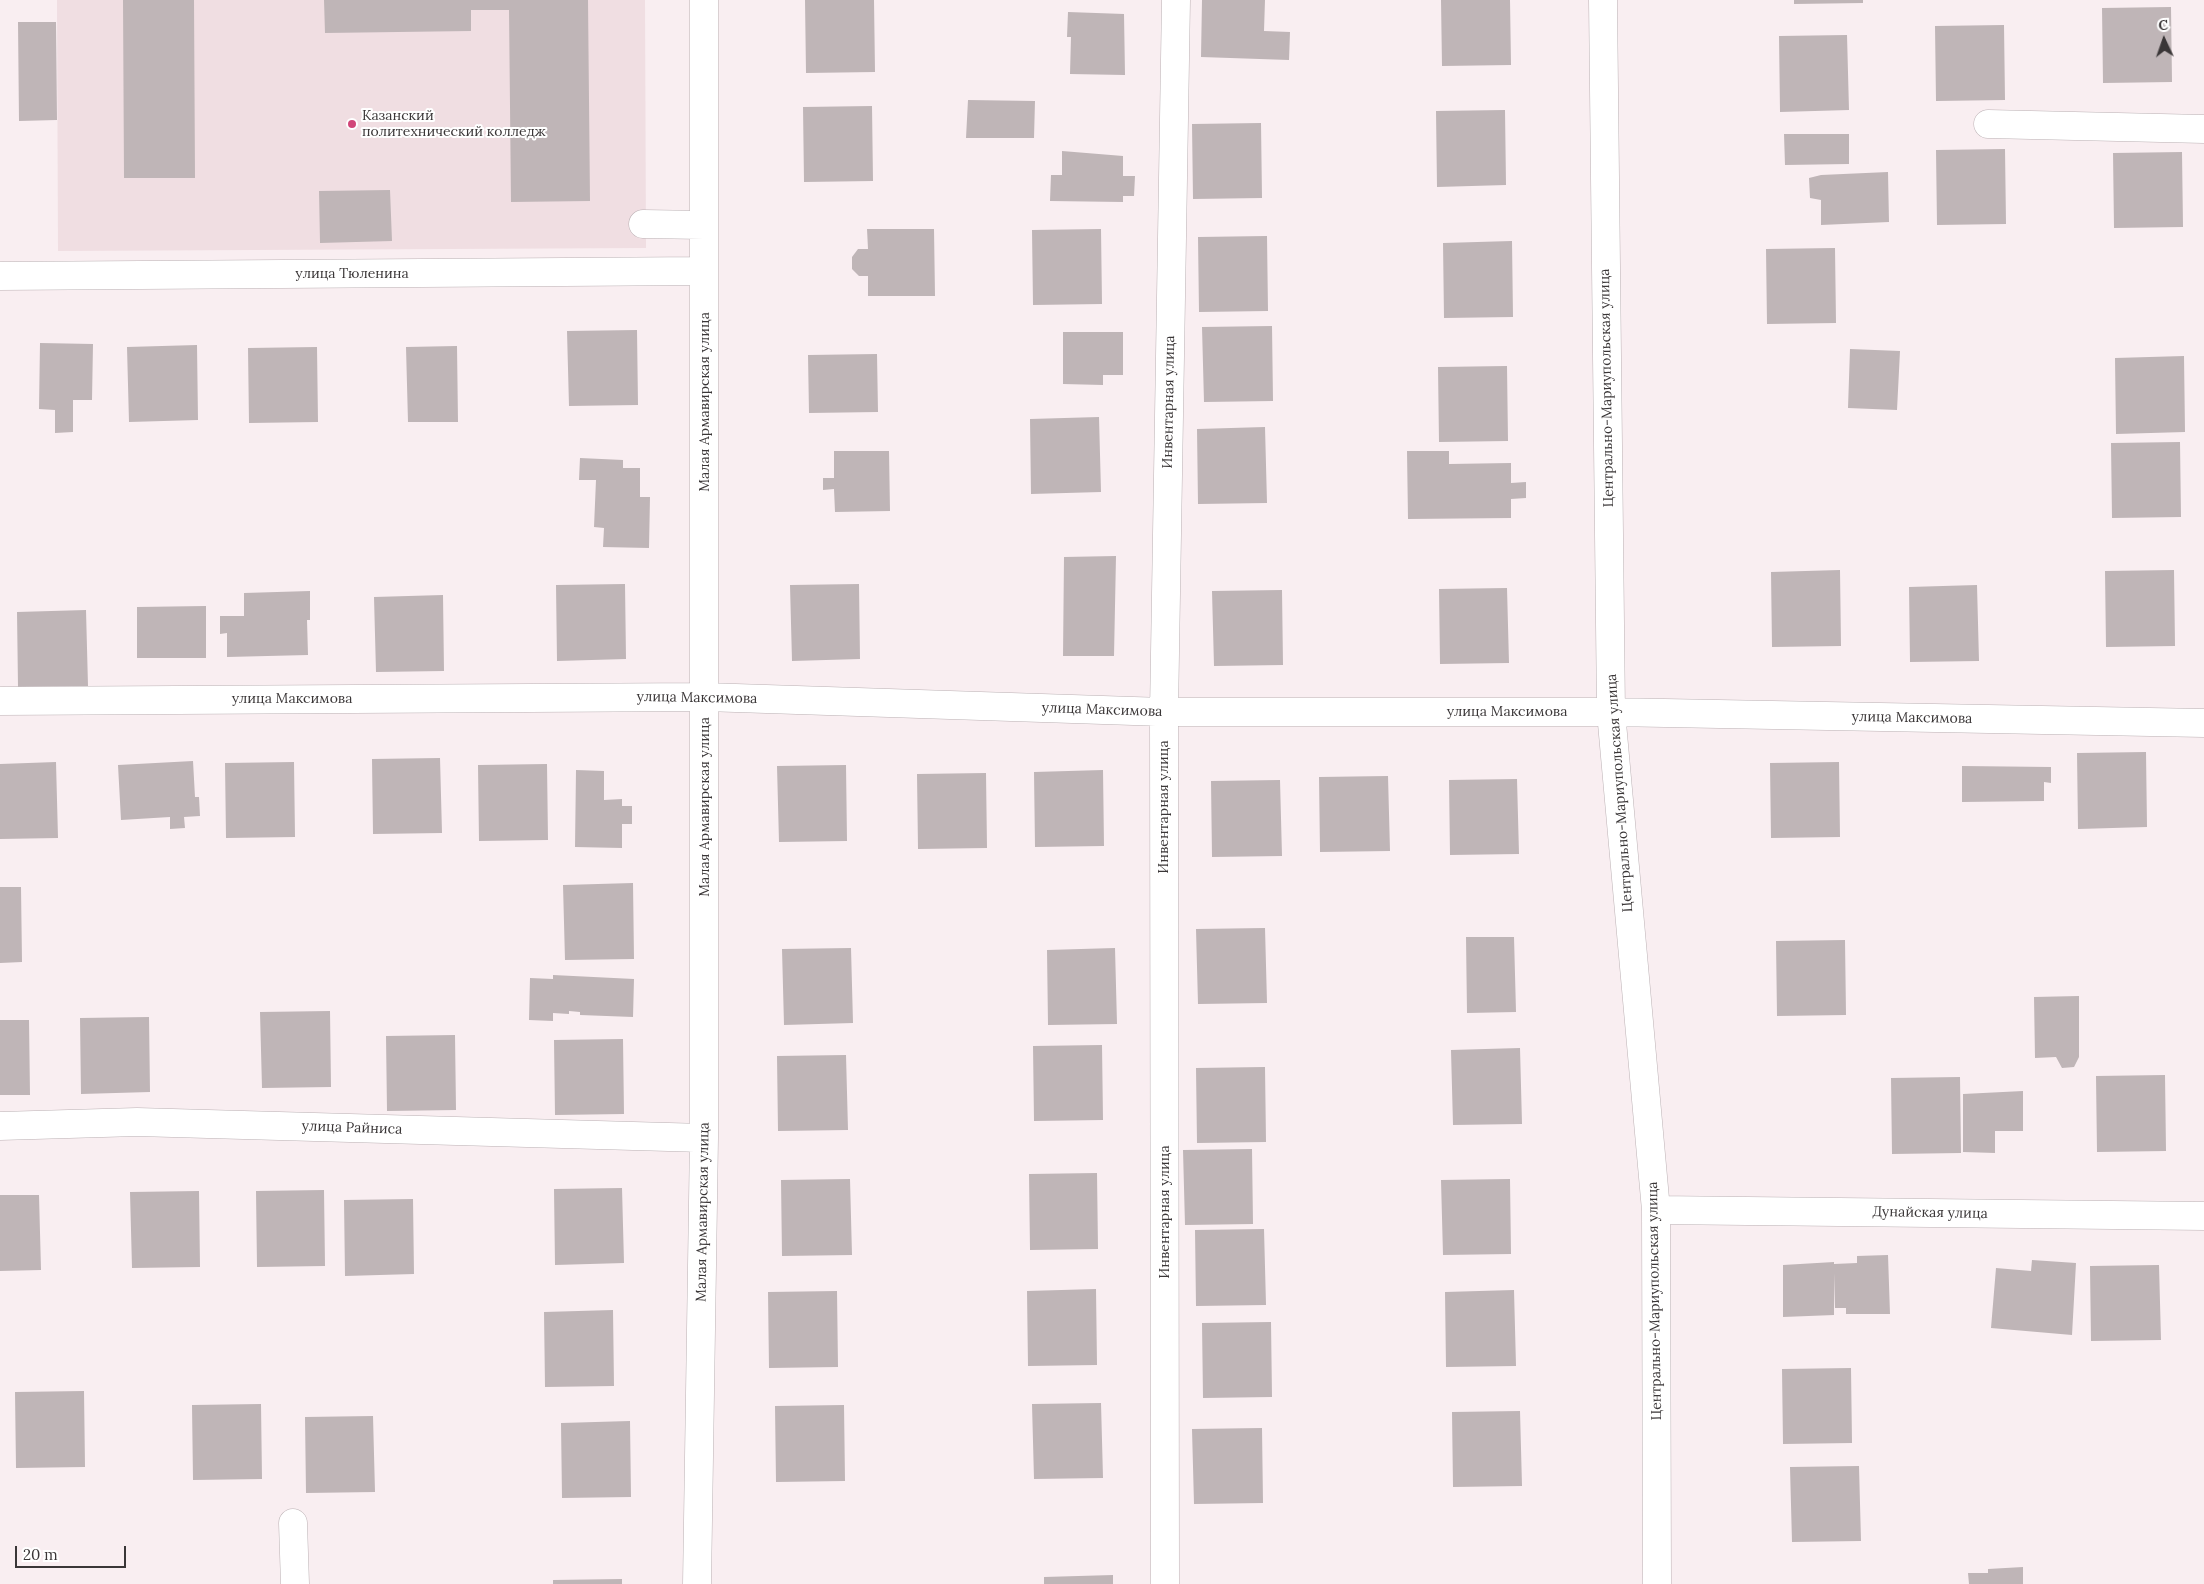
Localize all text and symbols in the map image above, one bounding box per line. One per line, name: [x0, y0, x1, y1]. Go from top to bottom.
north arrow: [2139, 15, 2189, 65]
text: С: [2158, 16, 2168, 34]
place label: Казанский политехнический колледж: [362, 108, 546, 140]
marker: Казанский политехнический колледж: [346, 118, 358, 130]
street label: улица Тюленина: [295, 266, 409, 282]
street label: Центрально-Мариупольская улица: [1597, 268, 1617, 508]
street label: Малая Армавирская улица: [697, 312, 713, 492]
street label: Инвентарная улица: [1159, 335, 1179, 469]
street label: Центрально-Мариупольская улица: [1603, 673, 1637, 913]
street label: улица Максимова: [637, 689, 757, 707]
street label: улица Максимова: [232, 691, 352, 707]
street label: улица Максимова: [1041, 699, 1163, 721]
street label: улица Максимова: [1447, 704, 1567, 720]
street label: улица Максимова: [1852, 709, 1972, 727]
street label: Малая Армавирская улица: [697, 717, 713, 897]
street label: Инвентарная улица: [1156, 740, 1172, 874]
street label: улица Райниса: [301, 1118, 403, 1138]
street label: Малая Армавирская улица: [693, 1122, 713, 1302]
street label: Инвентарная улица: [1157, 1145, 1173, 1279]
street label: Центрально-Мариупольская улица: [1645, 1181, 1665, 1421]
street label: Дунайская улица: [1872, 1204, 1988, 1222]
scale bar: [18, 1536, 129, 1568]
text: 20 m: [23, 1545, 58, 1564]

